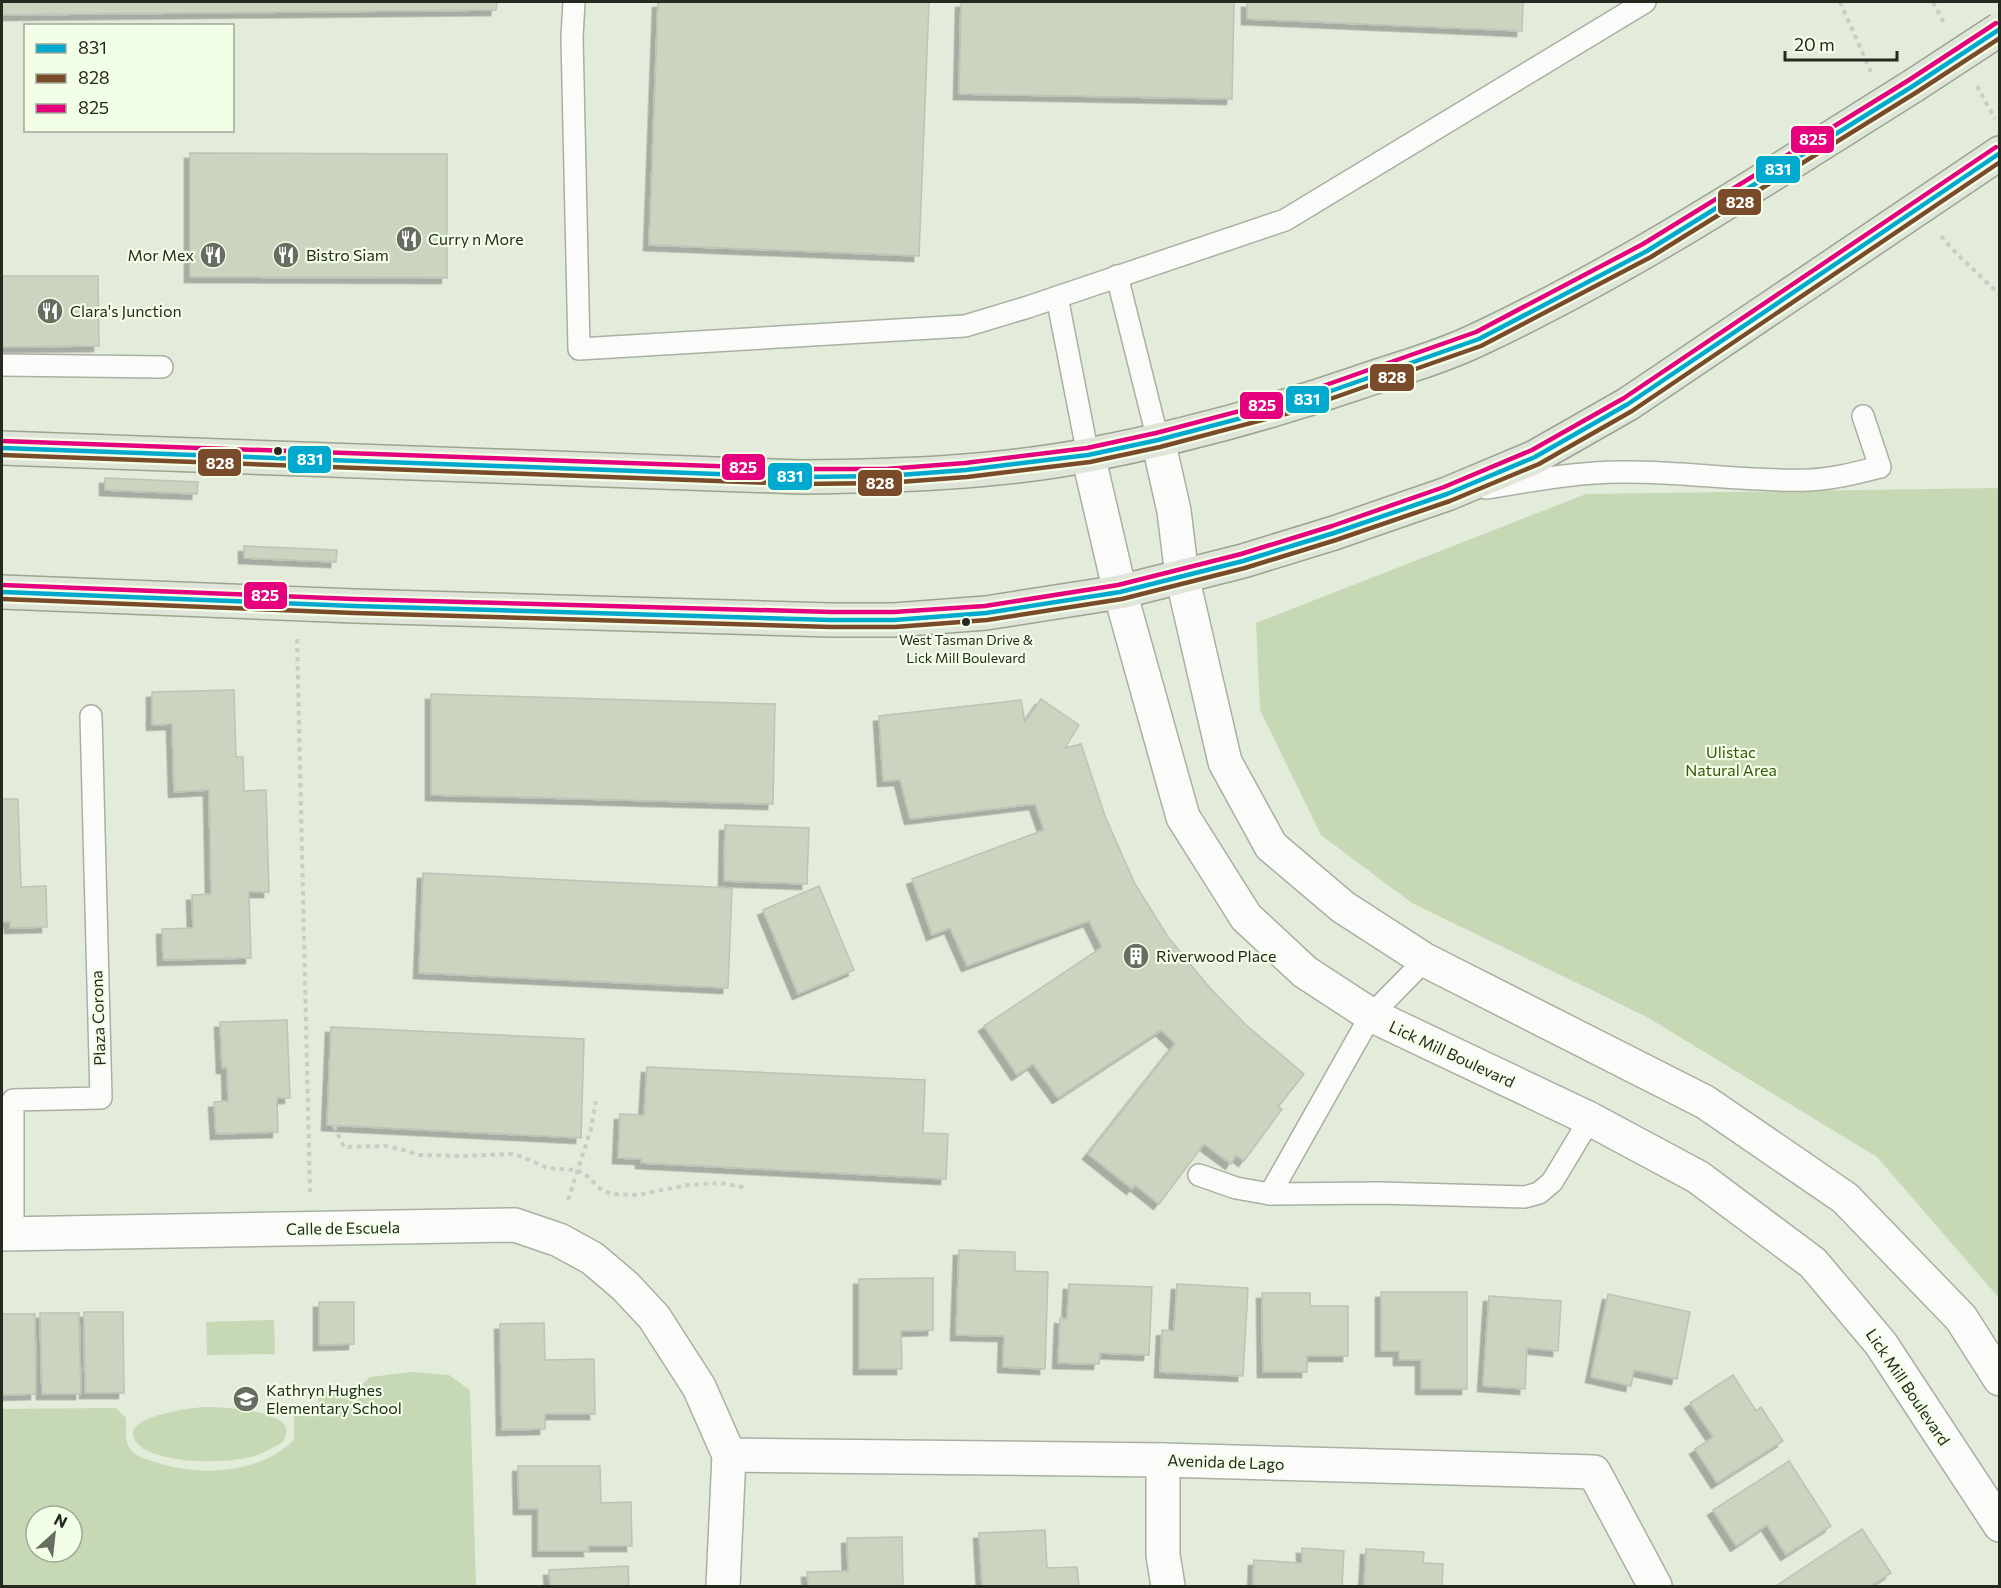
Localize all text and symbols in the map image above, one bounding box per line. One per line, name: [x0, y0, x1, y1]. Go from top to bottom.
legend: [24, 24, 234, 132]
scale bar: [1785, 24, 1898, 62]
text: 20 m: [1794, 33, 1835, 55]
text: 831: [78, 36, 107, 58]
text: 828: [78, 66, 110, 88]
text: 825: [78, 96, 109, 118]
line badge: 825: [1790, 125, 1835, 154]
text: 825: [1799, 129, 1827, 148]
line badge: 831: [1755, 155, 1801, 184]
text: 831: [1765, 159, 1791, 178]
line badge: 828: [1717, 188, 1762, 216]
text: 828: [1726, 192, 1754, 211]
restaurant icon: Curry n More: [394, 224, 424, 254]
place label: Curry n More: [428, 229, 524, 248]
restaurant icon: Mor Mex: [198, 240, 228, 270]
restaurant icon: Bistro Siam: [271, 240, 301, 270]
place label: Mor Mex: [127, 245, 194, 264]
place label: Bistro Siam: [306, 245, 389, 264]
restaurant icon: Clara's Junction: [35, 296, 65, 326]
place label: Clara's Junction: [70, 301, 182, 320]
line badge: 828: [1369, 363, 1415, 392]
text: 828: [1378, 367, 1406, 386]
line badge: 831: [1285, 385, 1330, 414]
text: 831: [1294, 389, 1320, 408]
line badge: 825: [1239, 391, 1284, 420]
text: 825: [1248, 395, 1276, 414]
unlabelled marker: [272, 445, 284, 457]
line badge: 831: [287, 445, 332, 474]
line badge: 828: [197, 448, 242, 477]
text: 831: [297, 449, 323, 468]
text: 828: [206, 453, 234, 472]
line badge: 825: [721, 453, 766, 481]
text: 825: [729, 457, 757, 476]
line badge: 831: [767, 462, 813, 491]
text: 831: [777, 466, 803, 485]
line badge: 828: [857, 469, 903, 497]
text: 828: [866, 473, 894, 492]
line badge: 825: [243, 581, 288, 610]
text: 825: [251, 585, 279, 604]
marker: West Tasman Drive & Lick Mill Boulevard: [960, 616, 972, 628]
place label: West Tasman Drive & Lick Mill Boulevard: [899, 631, 1034, 666]
park label: Ulistac Natural Area: [1685, 742, 1777, 779]
building icon: Riverwood Place: [1121, 941, 1151, 971]
place label: Riverwood Place: [1156, 946, 1276, 965]
street label: Plaza Corona: [86, 970, 109, 1066]
street label: Lick Mill Boulevard: [1386, 1016, 1518, 1091]
street label: Calle de Escuela: [286, 1217, 400, 1238]
street label: Lick Mill Boulevard: [1862, 1325, 1954, 1449]
place label: Kathryn Hughes Elementary School: [266, 1380, 402, 1417]
school or university icon: Kathryn Hughes Elementary School: [231, 1384, 261, 1414]
street label: Avenida de Lago: [1167, 1450, 1285, 1473]
north arrow: [24, 1504, 84, 1564]
text: N: [51, 1509, 71, 1531]

